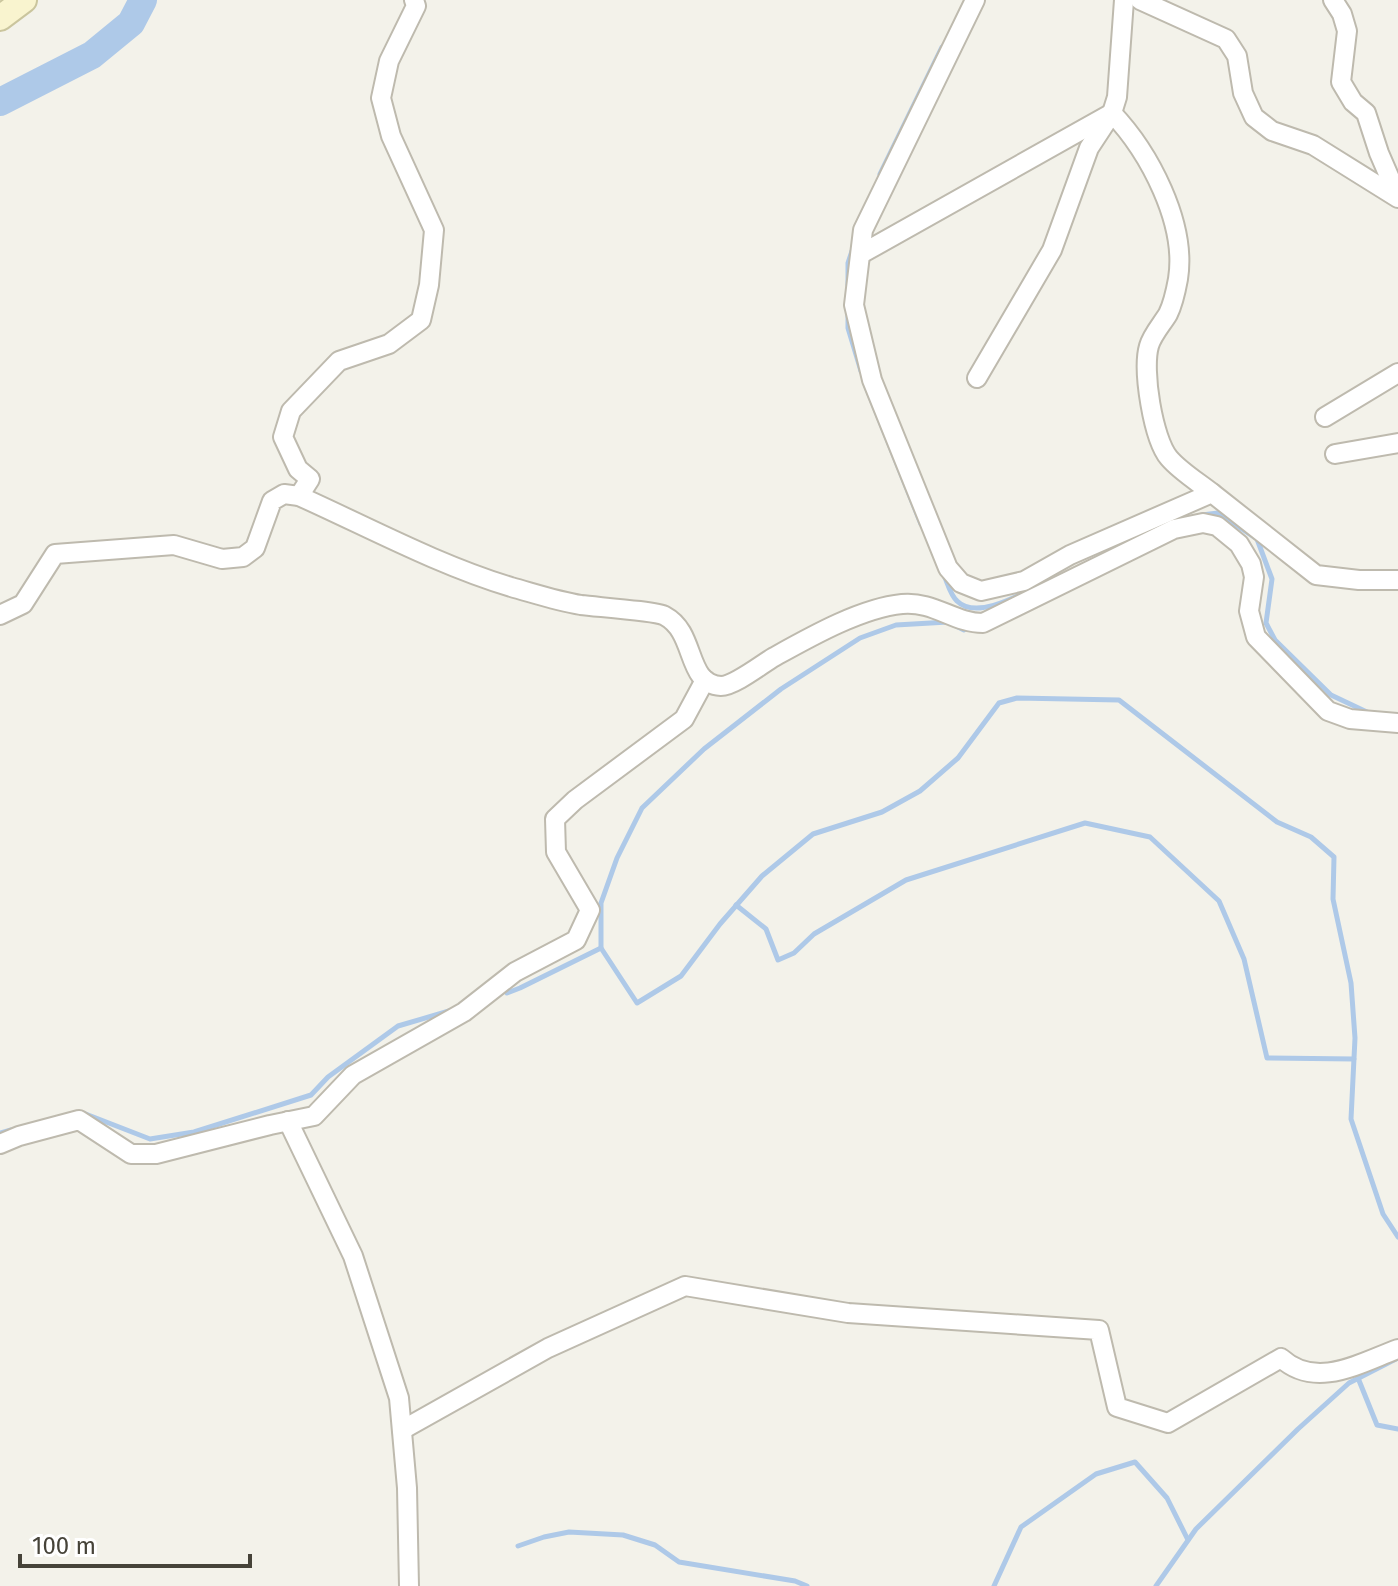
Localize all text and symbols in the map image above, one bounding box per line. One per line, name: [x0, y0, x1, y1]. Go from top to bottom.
scale bar: [20, 1518, 250, 1568]
text: 100 m: [32, 1532, 96, 1560]

